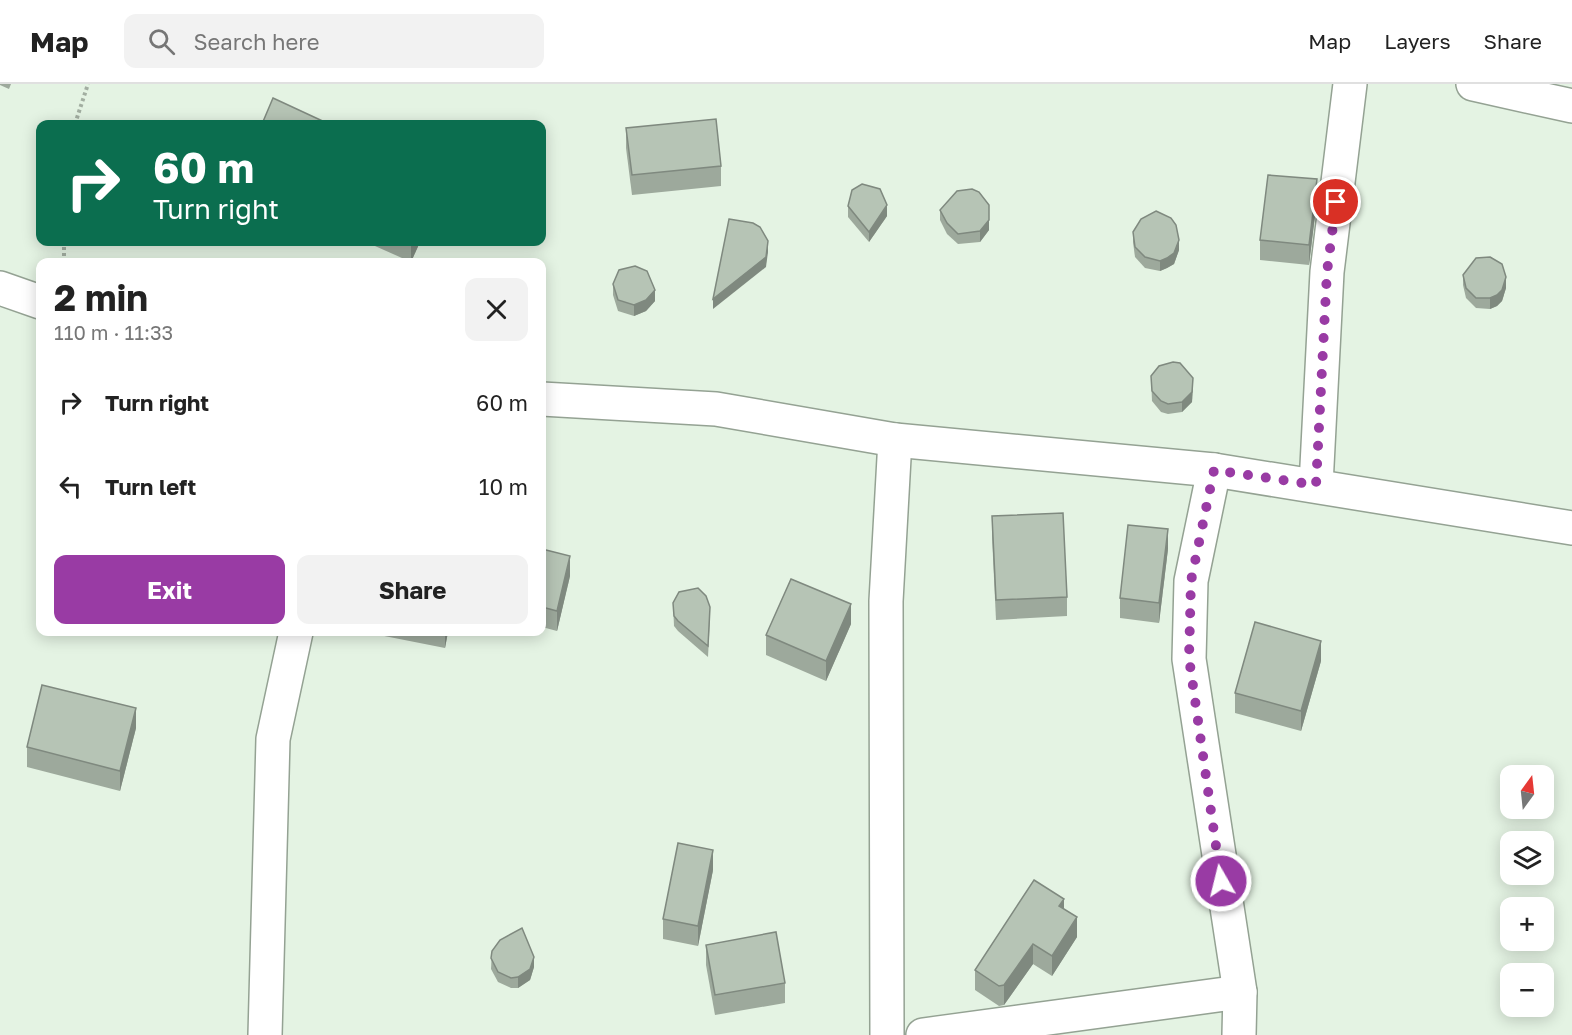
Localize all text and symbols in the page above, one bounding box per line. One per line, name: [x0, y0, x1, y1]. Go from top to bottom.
search box: [124, 14, 544, 68]
text: Map: [30, 25, 88, 58]
icon: search: [145, 25, 178, 58]
text: Search here: [193, 28, 319, 55]
text: Map: [1308, 28, 1351, 54]
text: Layers: [1384, 28, 1451, 54]
text: Share: [1484, 28, 1542, 54]
text: 60 m: [153, 142, 254, 192]
icon: right: [54, 144, 132, 222]
pin: [1310, 176, 1361, 227]
icon: arrive: [1319, 185, 1352, 218]
text: Turn right: [153, 193, 279, 225]
text: 2 min: [54, 276, 148, 319]
button: close: [465, 278, 528, 341]
text: 110 m · 11:33: [54, 320, 173, 344]
icon: right: [54, 386, 87, 419]
text: Turn right: [105, 389, 209, 416]
text: 60 m: [476, 389, 528, 416]
icon: left: [54, 470, 87, 503]
text: Turn left: [105, 473, 196, 500]
text: 10 m: [479, 473, 528, 500]
button: Exit: [54, 555, 285, 624]
button: Share: [297, 555, 528, 624]
north arrow: [1500, 765, 1554, 819]
map controls: [1500, 765, 1554, 1017]
button: layers: [1500, 831, 1554, 885]
position arrow: [1189, 849, 1253, 913]
button: +: [1500, 897, 1554, 951]
button: −: [1500, 963, 1554, 1017]

